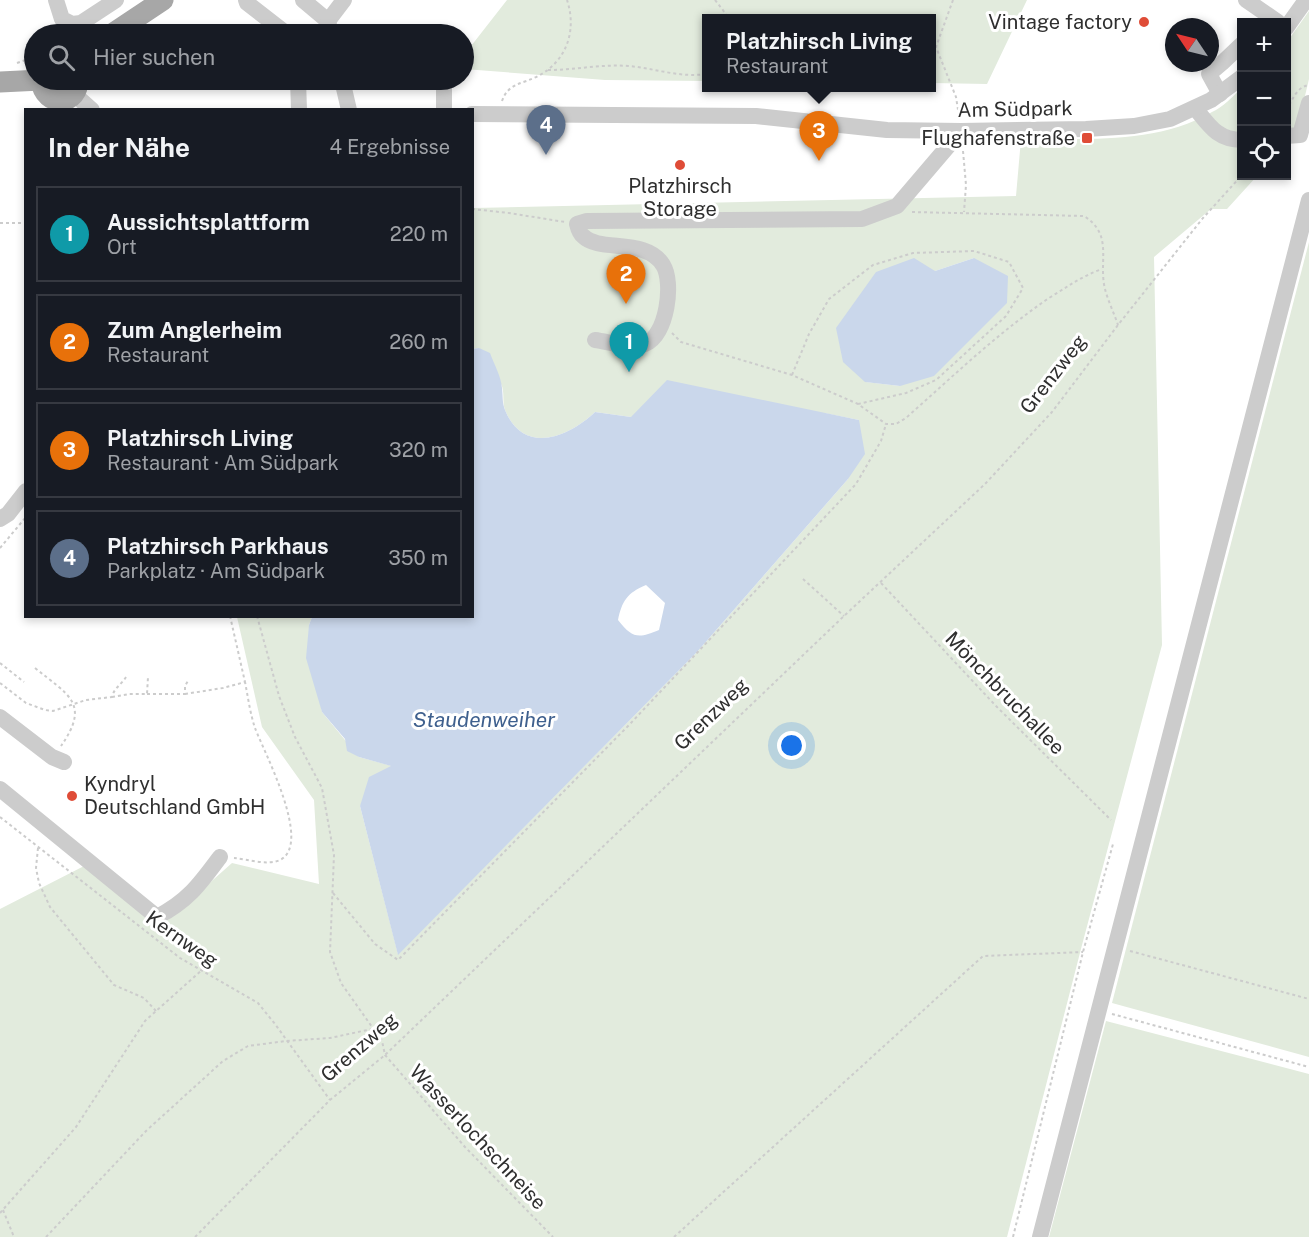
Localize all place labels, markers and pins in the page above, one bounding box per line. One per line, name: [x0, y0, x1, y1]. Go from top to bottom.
place label: Vintage factory: [988, 10, 1132, 34]
marker: Vintage factory: [1137, 15, 1151, 29]
pin: 4: [526, 106, 566, 155]
pin: 3: [800, 112, 838, 161]
place label: Flughafenstraße: [921, 126, 1075, 150]
marker: Flughafenstraße: [1080, 131, 1094, 145]
marker: Platzhirsch Storage: [673, 158, 687, 172]
place label: Platzhirsch Storage: [628, 174, 732, 221]
pin: 2: [606, 254, 646, 304]
pin: 1: [610, 322, 648, 372]
place label: Kyndryl Deutschland GmbH: [84, 772, 265, 819]
marker: Kyndryl Deutschland GmbH: [65, 789, 79, 803]

